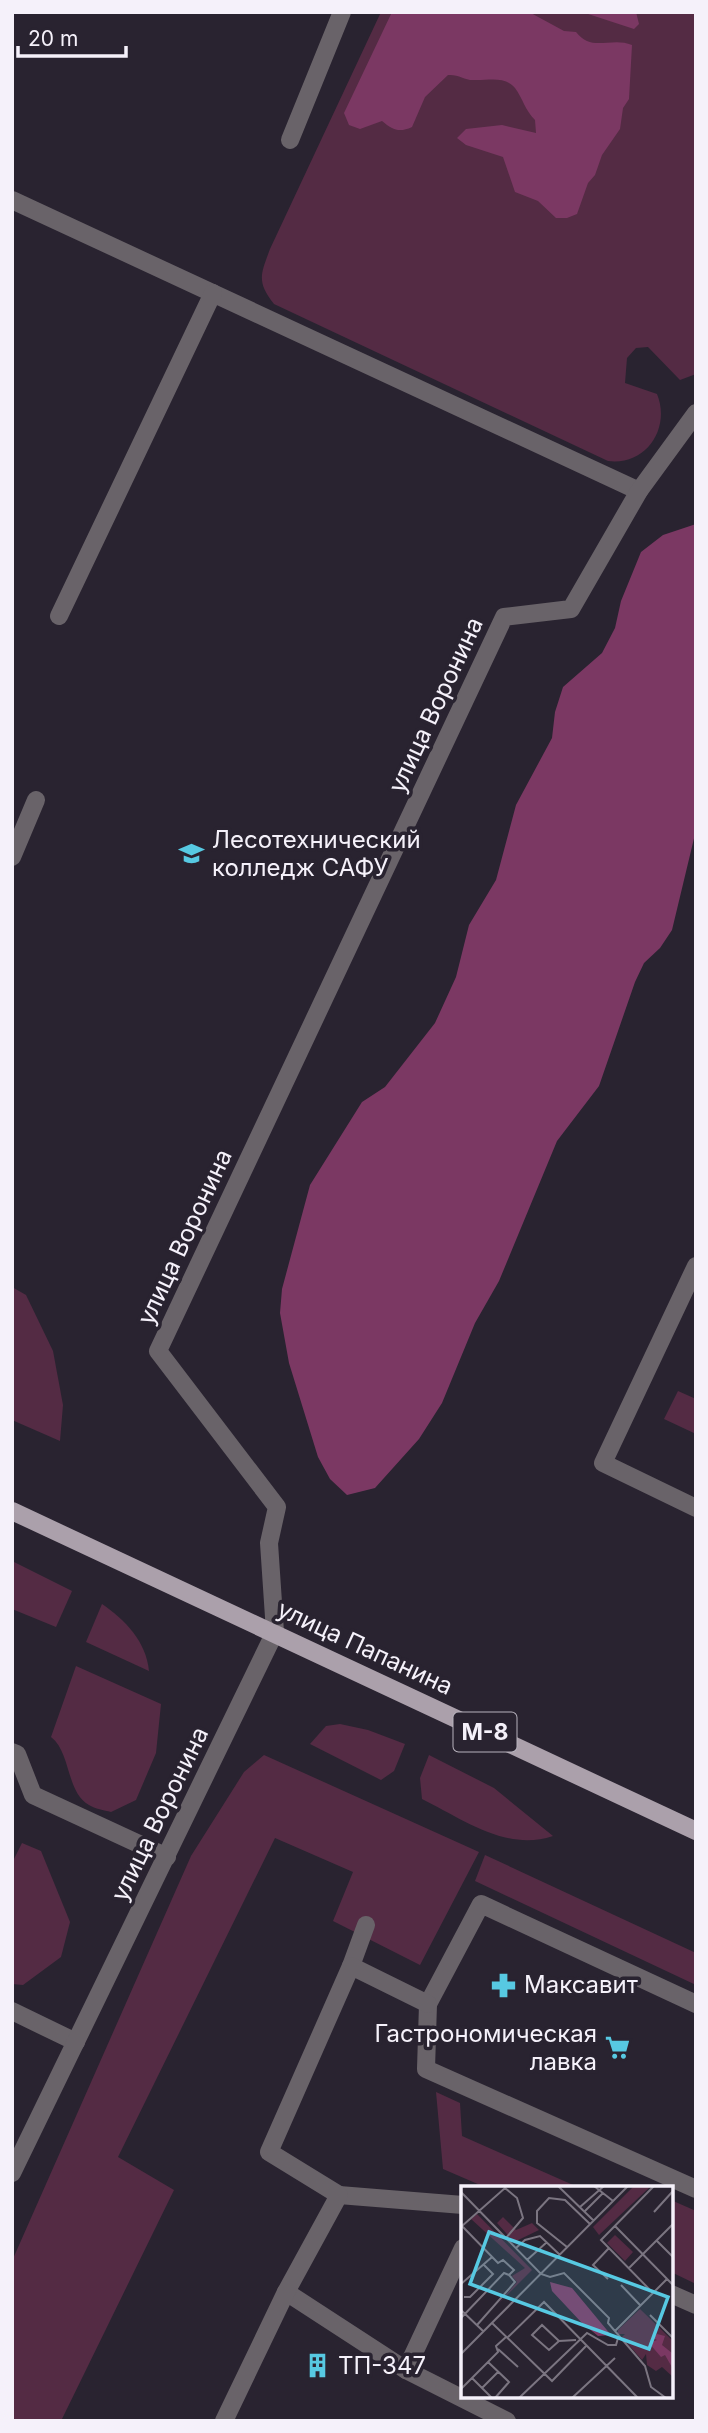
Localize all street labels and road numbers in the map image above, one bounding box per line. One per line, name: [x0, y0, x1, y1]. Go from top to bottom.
street label: улица Воронина: [382, 612, 489, 797]
street label: улица Воронина: [131, 1144, 238, 1329]
street label: улица Папанина: [273, 1594, 457, 1701]
road number: М-8: [454, 1712, 516, 1751]
street label: улица Воронина: [105, 1722, 214, 1906]

